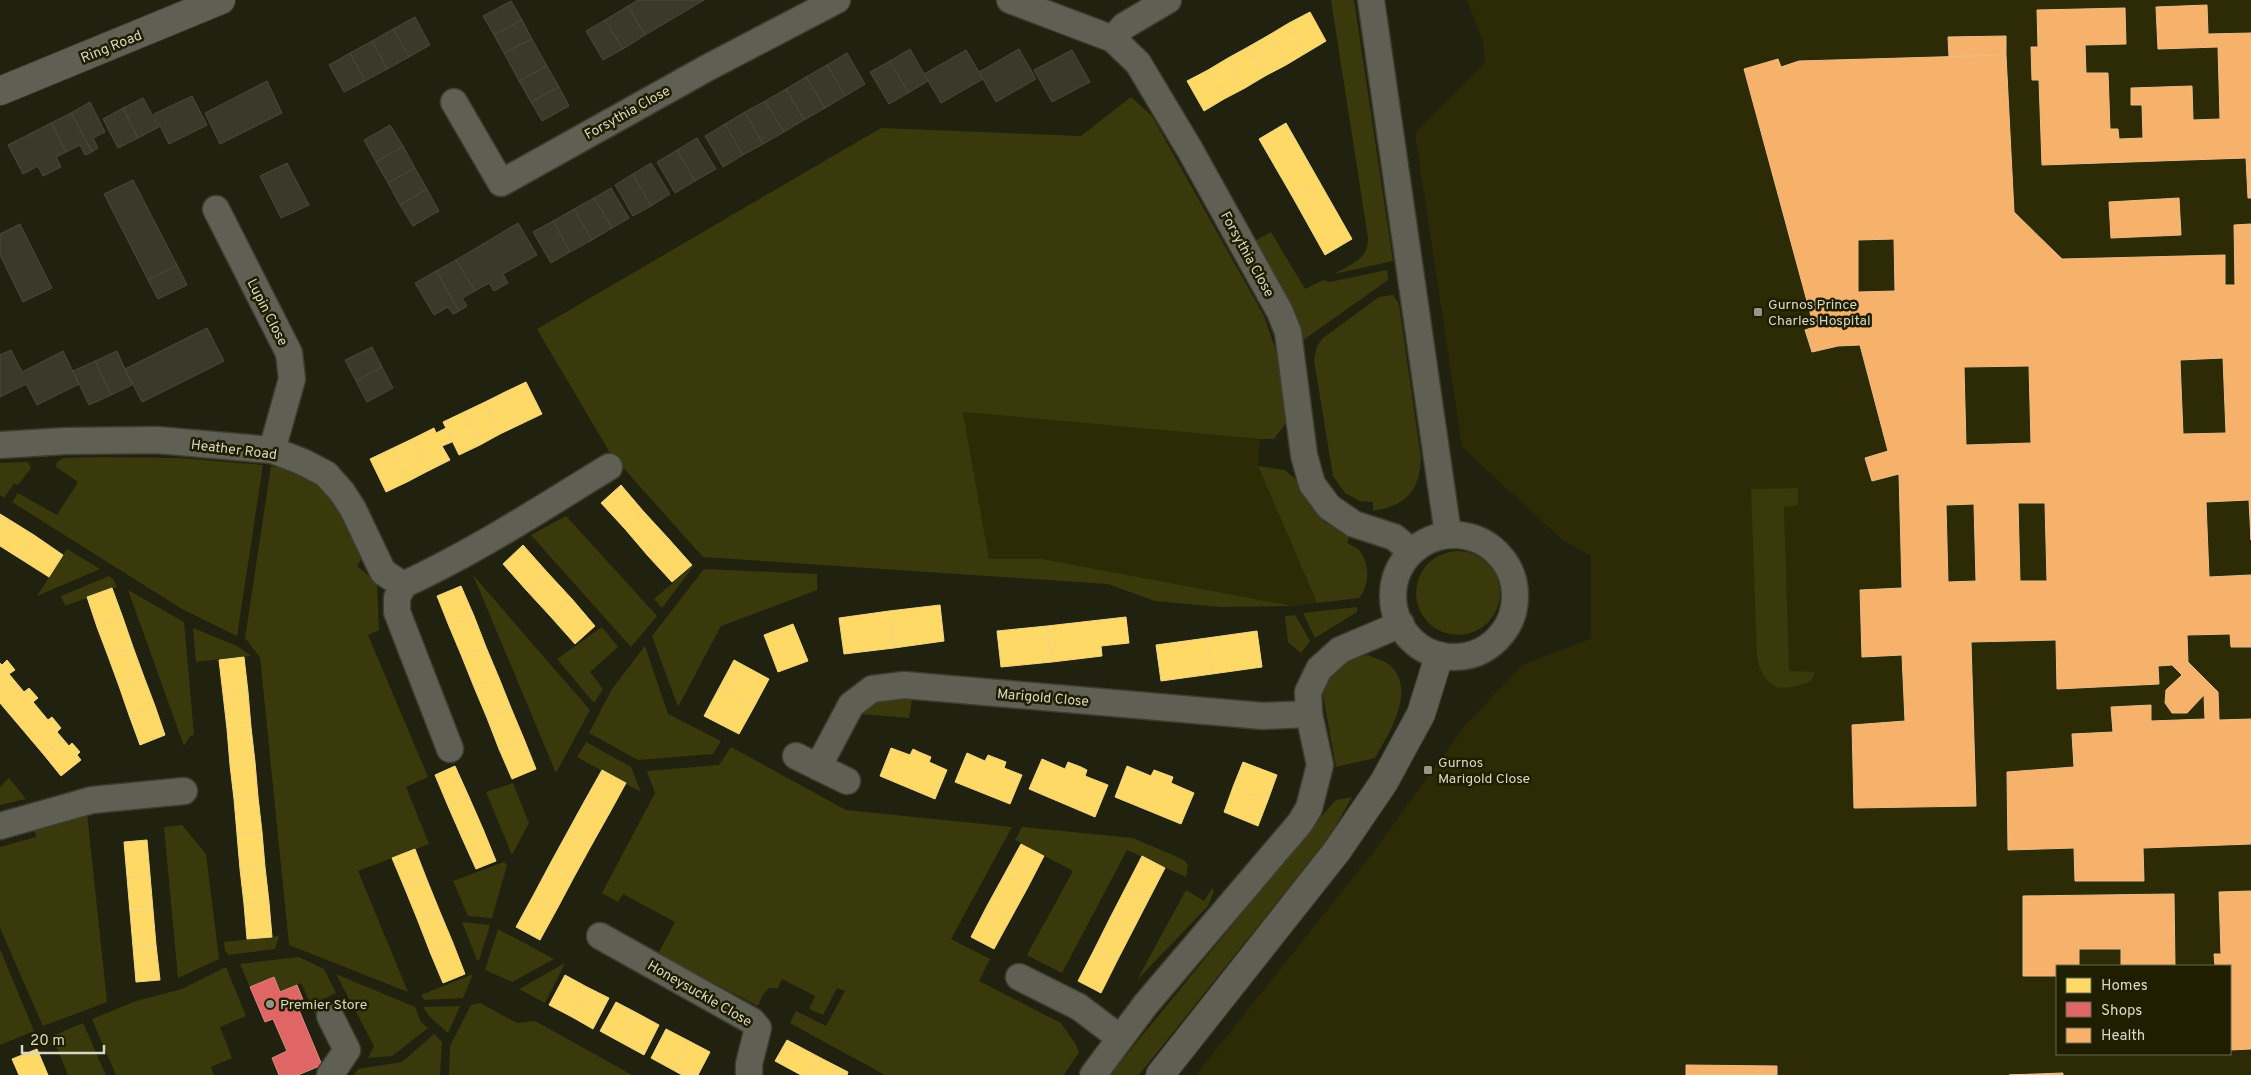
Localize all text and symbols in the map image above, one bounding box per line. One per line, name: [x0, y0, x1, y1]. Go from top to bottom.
street label: Ring Road: [78, 27, 145, 67]
street label: Forsythia Close: [582, 83, 673, 144]
street label: Forsythia Close: [1216, 209, 1277, 300]
street label: Lupin Close: [243, 276, 291, 349]
place label: Gurnos Prince Charles Hospital: [1768, 297, 1871, 330]
marker: Gurnos Prince Charles Hospital: [1752, 306, 1764, 318]
street label: Heather Road: [190, 437, 278, 464]
street label: Marigold Close: [996, 686, 1089, 711]
place label: Gurnos Marigold Close: [1438, 755, 1530, 788]
marker: Gurnos Marigold Close: [1422, 764, 1434, 776]
street label: Honeysuckle Close: [644, 958, 754, 1031]
legend: [2056, 965, 2231, 1055]
text: Homes: [2101, 977, 2148, 996]
place label: Premier Store: [280, 997, 367, 1014]
marker: Premier Store: [264, 998, 276, 1010]
text: Shops: [2101, 1002, 2142, 1021]
scale bar: [22, 1022, 105, 1054]
text: Health: [2101, 1027, 2145, 1046]
text: 20 m: [30, 1032, 65, 1051]

